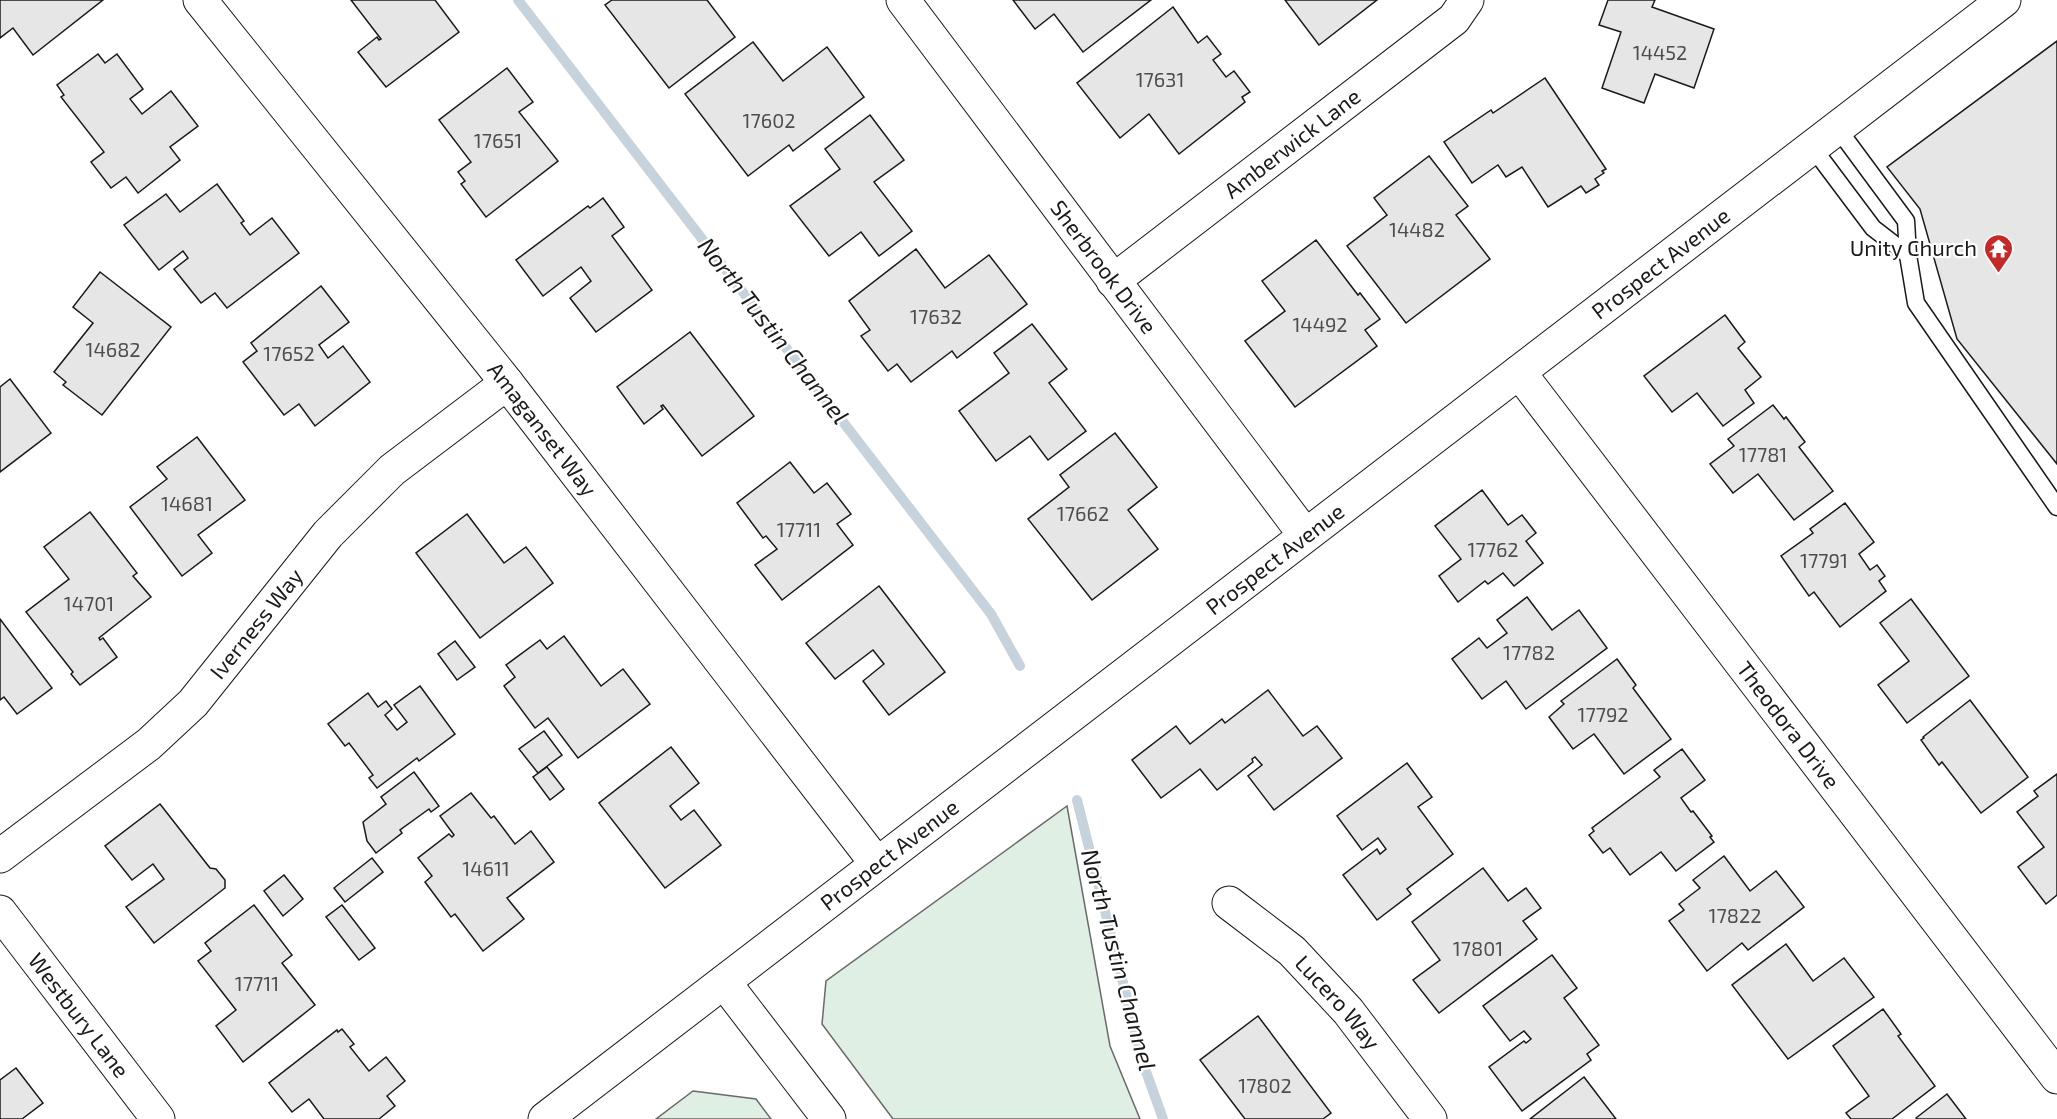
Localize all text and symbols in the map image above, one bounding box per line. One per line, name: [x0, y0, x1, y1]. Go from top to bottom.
house number: 14452: [1633, 40, 1687, 64]
house number: 17631: [1136, 67, 1184, 91]
street label: Amberwick Lane: [1218, 82, 1365, 203]
house number: 17602: [743, 108, 795, 132]
house number: 17651: [474, 128, 522, 152]
street label: Sherbrook Drive: [1046, 195, 1163, 338]
street label: Prospect Avenue: [1586, 201, 1734, 324]
house number: 14482: [1389, 217, 1445, 241]
water label: North Tustin Channel: [692, 231, 856, 429]
temple icon: Unity Church: [1982, 232, 2014, 274]
place label: Unity Church: [1850, 234, 1977, 260]
house number: 17632: [910, 304, 962, 328]
house number: 14492: [1292, 312, 1348, 336]
house number: 14682: [85, 337, 141, 361]
house number: 17652: [263, 341, 315, 365]
street label: Amaganset Way: [483, 356, 603, 501]
house number: 17781: [1739, 442, 1787, 466]
house number: 14681: [161, 491, 213, 515]
street label: Prospect Avenue: [1200, 497, 1349, 619]
house number: 17662: [1057, 501, 1109, 525]
house number: 17711: [777, 517, 821, 541]
house number: 17762: [1467, 537, 1519, 561]
house number: 17791: [1800, 548, 1848, 572]
street label: Iverness Way: [204, 562, 308, 684]
house number: 14701: [64, 591, 114, 615]
house number: 17782: [1503, 640, 1555, 664]
street label: Theodora Drive: [1732, 656, 1846, 793]
house number: 17792: [1577, 702, 1629, 726]
street label: Prospect Avenue: [815, 793, 963, 915]
water label: North Tustin Channel: [1076, 846, 1163, 1074]
house number: 14611: [462, 856, 510, 880]
house number: 17822: [1709, 903, 1761, 927]
house number: 17801: [1453, 936, 1503, 960]
street label: Westbury Lane: [24, 947, 135, 1082]
street label: Lucero Way: [1291, 949, 1386, 1054]
house number: 17711: [235, 971, 279, 995]
house number: 17802: [1238, 1073, 1292, 1097]

